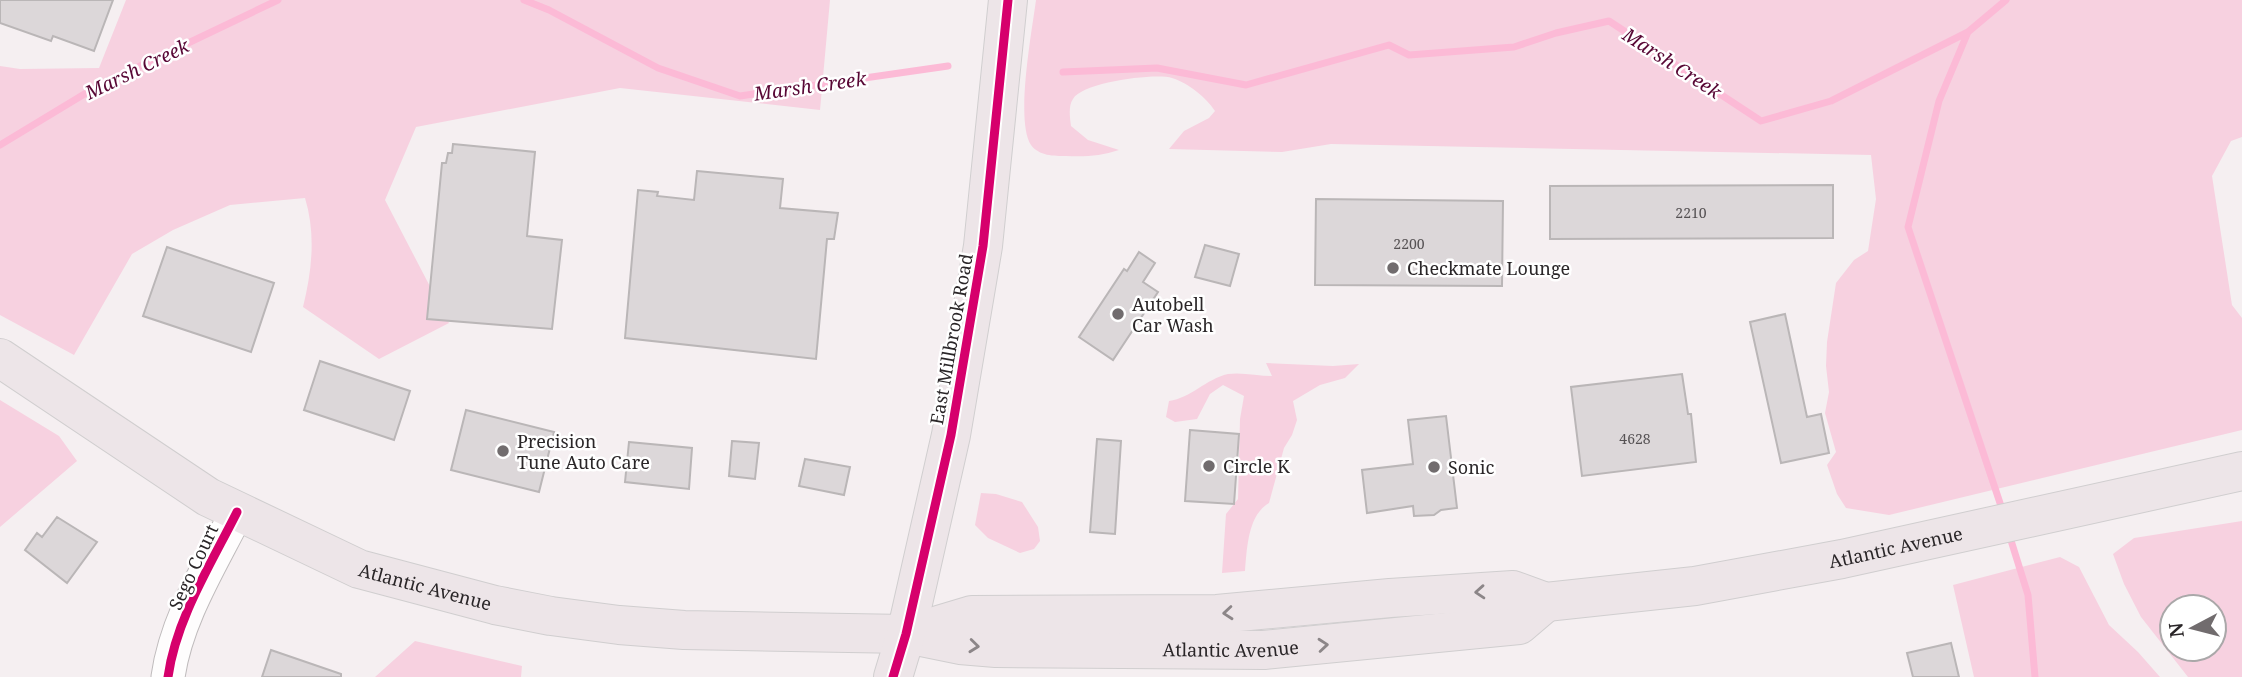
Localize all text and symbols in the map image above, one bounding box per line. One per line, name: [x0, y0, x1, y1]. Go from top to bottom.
water label: Marsh Creek: [1617, 21, 1727, 105]
water label: Marsh Creek: [80, 32, 194, 106]
water label: Marsh Creek: [751, 65, 869, 107]
house number: 2210: [1675, 203, 1707, 222]
house number: 2200: [1393, 234, 1425, 253]
street label: East Millbrook Road: [924, 252, 978, 426]
place label: Checkmate Lounge: [1407, 256, 1570, 280]
marker: Checkmate Lounge: [1385, 260, 1401, 276]
place label: Autobell Car Wash: [1132, 292, 1214, 337]
marker: Autobell Car Wash: [1110, 306, 1126, 322]
place label: Precision Tune Auto Care: [517, 429, 650, 474]
house number: 4628: [1619, 429, 1651, 448]
marker: Precision Tune Auto Care: [495, 443, 511, 459]
place label: Circle K: [1223, 454, 1290, 478]
place label: Sonic: [1448, 455, 1495, 479]
marker: Circle K: [1201, 458, 1217, 474]
marker: Sonic: [1426, 459, 1442, 475]
street label: Sego Court: [163, 520, 223, 614]
street label: Atlantic Avenue: [1827, 521, 1965, 573]
street label: Atlantic Avenue: [356, 557, 494, 616]
one-way arrow: [1474, 584, 1485, 599]
north arrow: [2158, 593, 2228, 663]
one-way arrow: [1223, 605, 1234, 620]
text: N: [2162, 621, 2190, 639]
street label: Atlantic Avenue: [1162, 635, 1300, 662]
one-way arrow: [968, 638, 979, 653]
one-way arrow: [1318, 638, 1329, 653]

